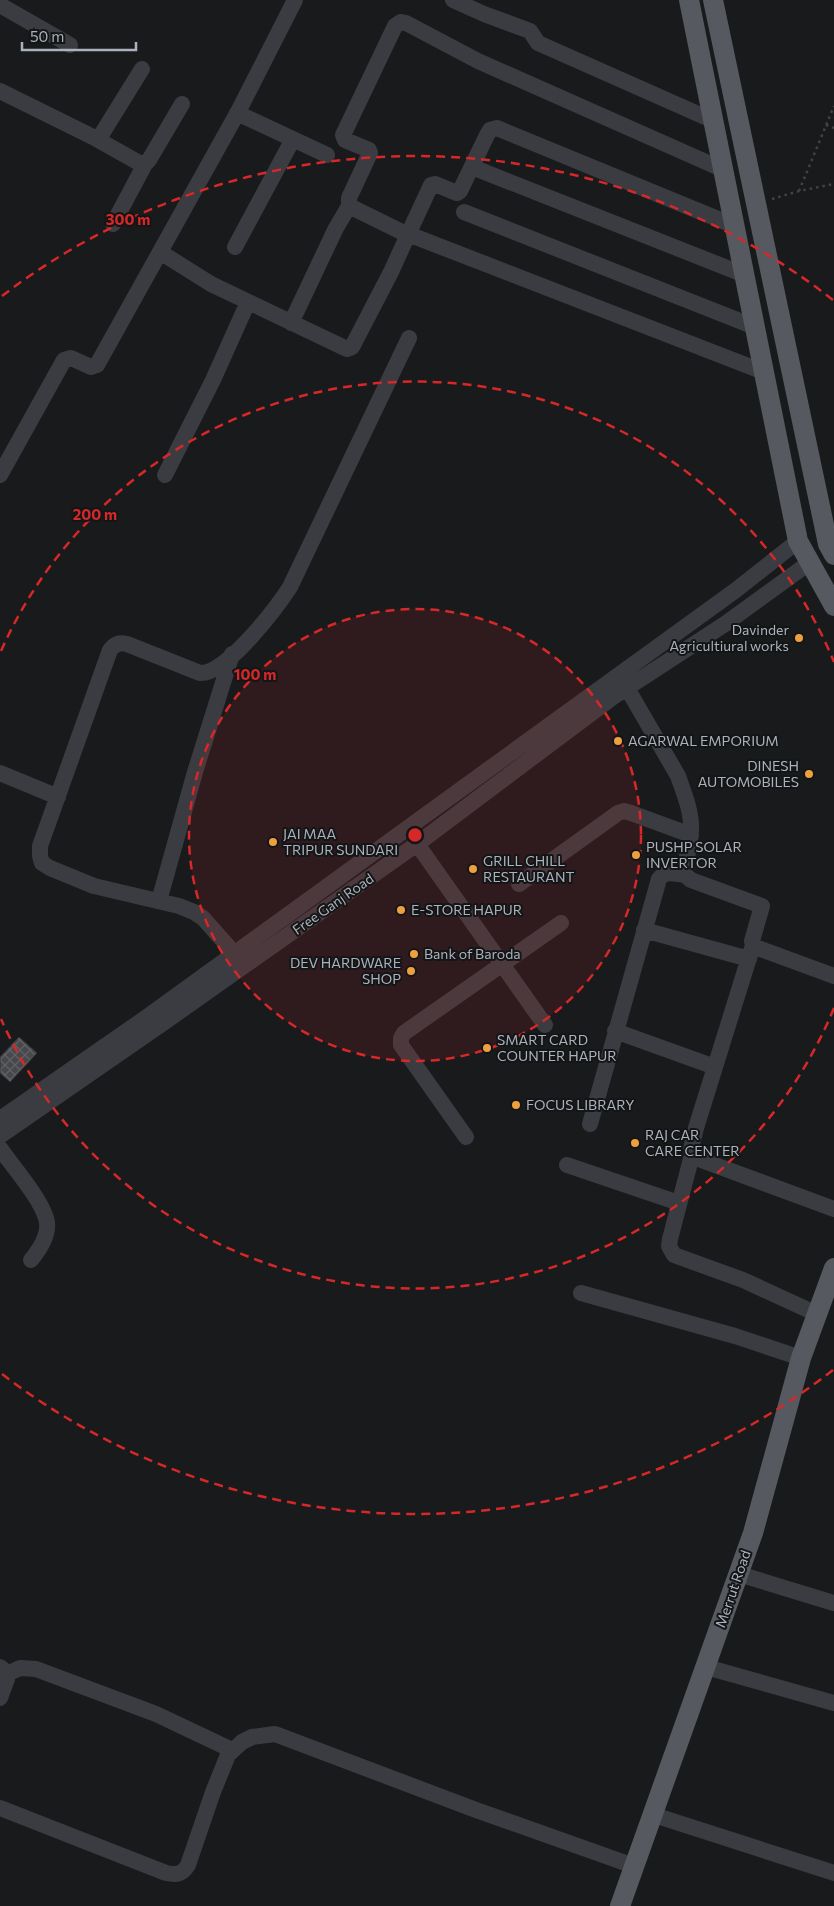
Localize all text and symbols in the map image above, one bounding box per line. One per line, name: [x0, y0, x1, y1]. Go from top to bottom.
scale bar: [22, 20, 136, 52]
text: 50 m: [30, 27, 64, 45]
text: 300 m: [106, 210, 150, 228]
text: 200 m: [73, 505, 117, 523]
place label: Davinder Agricultiural works: [670, 621, 789, 654]
marker: Davinder Agricultiural works: [793, 632, 805, 644]
text: 100 m: [234, 665, 276, 683]
place label: AGARWAL EMPORIUM: [628, 732, 779, 749]
marker: AGARWAL EMPORIUM: [612, 735, 624, 747]
place label: DINESH AUTOMOBILES: [698, 757, 799, 790]
marker: DINESH AUTOMOBILES: [803, 768, 815, 780]
place label: JAI MAA TRIPUR SUNDARI: [283, 825, 398, 858]
centre of rings: [406, 826, 424, 844]
marker: JAI MAA TRIPUR SUNDARI: [267, 836, 279, 848]
place label: PUSHP SOLAR INVERTOR: [646, 838, 742, 871]
marker: PUSHP SOLAR INVERTOR: [630, 849, 642, 861]
place label: GRILL CHILL RESTAURANT: [483, 852, 575, 885]
marker: GRILL CHILL RESTAURANT: [467, 863, 479, 875]
street label: Free Ganj Road: [289, 869, 377, 938]
place label: E-STORE HAPUR: [411, 901, 522, 918]
marker: E-STORE HAPUR: [395, 904, 407, 916]
place label: Bank of Baroda: [424, 945, 521, 962]
marker: Bank of Baroda: [408, 948, 420, 960]
place label: DEV HARDWARE SHOP: [290, 954, 401, 987]
marker: DEV HARDWARE SHOP: [405, 965, 417, 977]
place label: SMART CARD COUNTER HAPUR: [497, 1031, 617, 1064]
marker: SMART CARD COUNTER HAPUR: [481, 1042, 493, 1054]
place label: FOCUS LIBRARY: [526, 1096, 634, 1113]
marker: FOCUS LIBRARY: [510, 1099, 522, 1111]
place label: RAJ CAR CARE CENTER: [645, 1126, 740, 1159]
marker: RAJ CAR CARE CENTER: [629, 1137, 641, 1149]
street label: Merrut Road: [711, 1548, 754, 1630]

